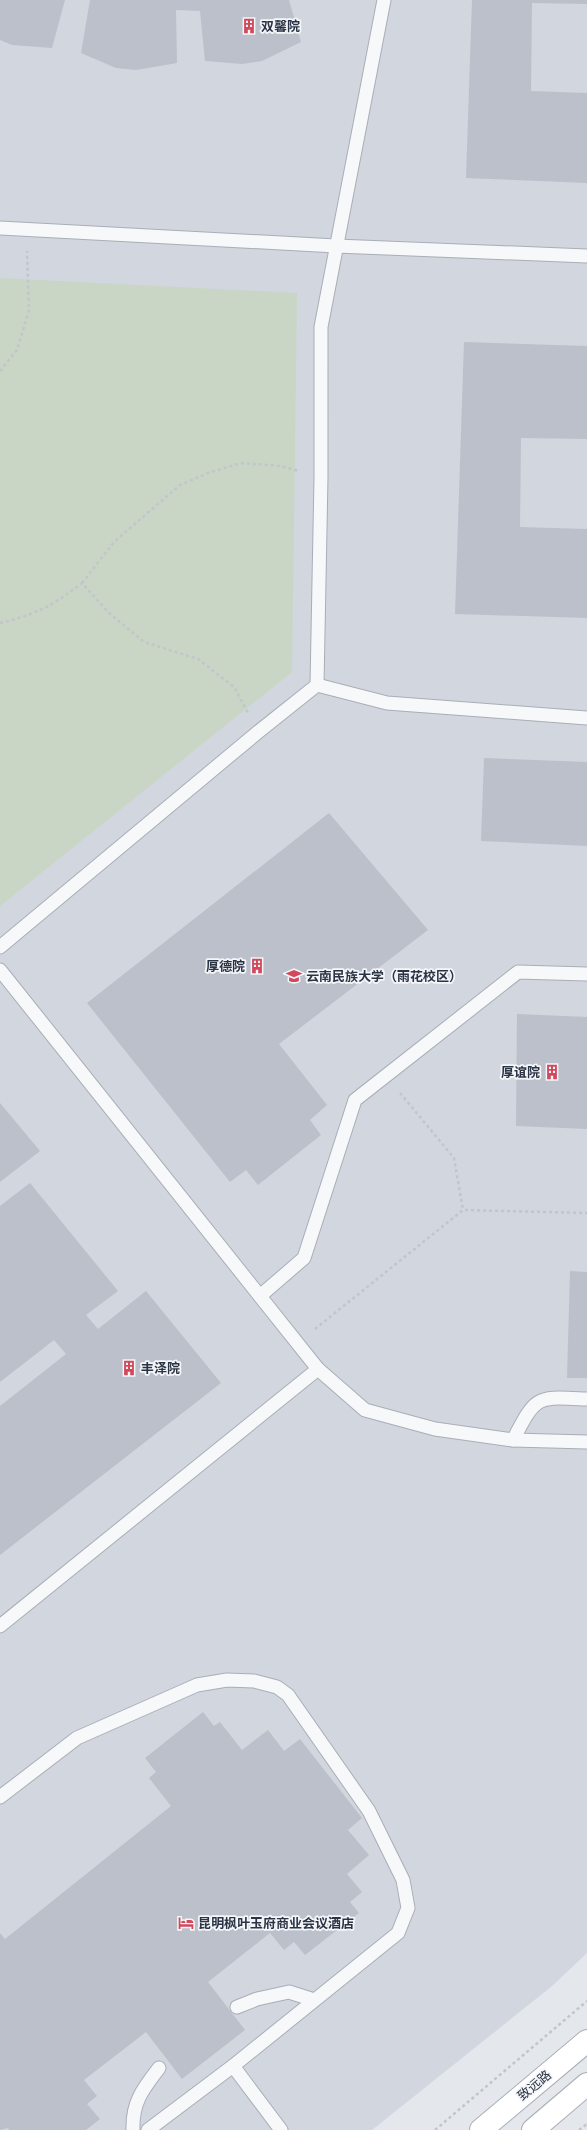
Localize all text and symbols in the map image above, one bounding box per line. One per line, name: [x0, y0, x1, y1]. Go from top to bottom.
building icon: 双馨院: [240, 17, 258, 35]
place label: 双馨院: [261, 19, 300, 34]
building icon: 厚德院: [248, 957, 266, 975]
place label: 厚德院: [206, 959, 245, 974]
school or university icon: 云南民族大学（雨花校区）: [285, 967, 303, 985]
place label: 云南民族大学（雨花校区）: [306, 969, 462, 984]
building icon: 厚谊院: [543, 1063, 561, 1081]
place label: 厚谊院: [501, 1065, 540, 1080]
building icon: 丰泽院: [120, 1359, 138, 1377]
place label: 丰泽院: [141, 1361, 180, 1376]
hotel icon: 昆明枫叶玉府商业会议酒店: [177, 1914, 195, 1932]
place label: 昆明枫叶玉府商业会议酒店: [198, 1916, 354, 1931]
street label: 致远路: [515, 2067, 554, 2104]

